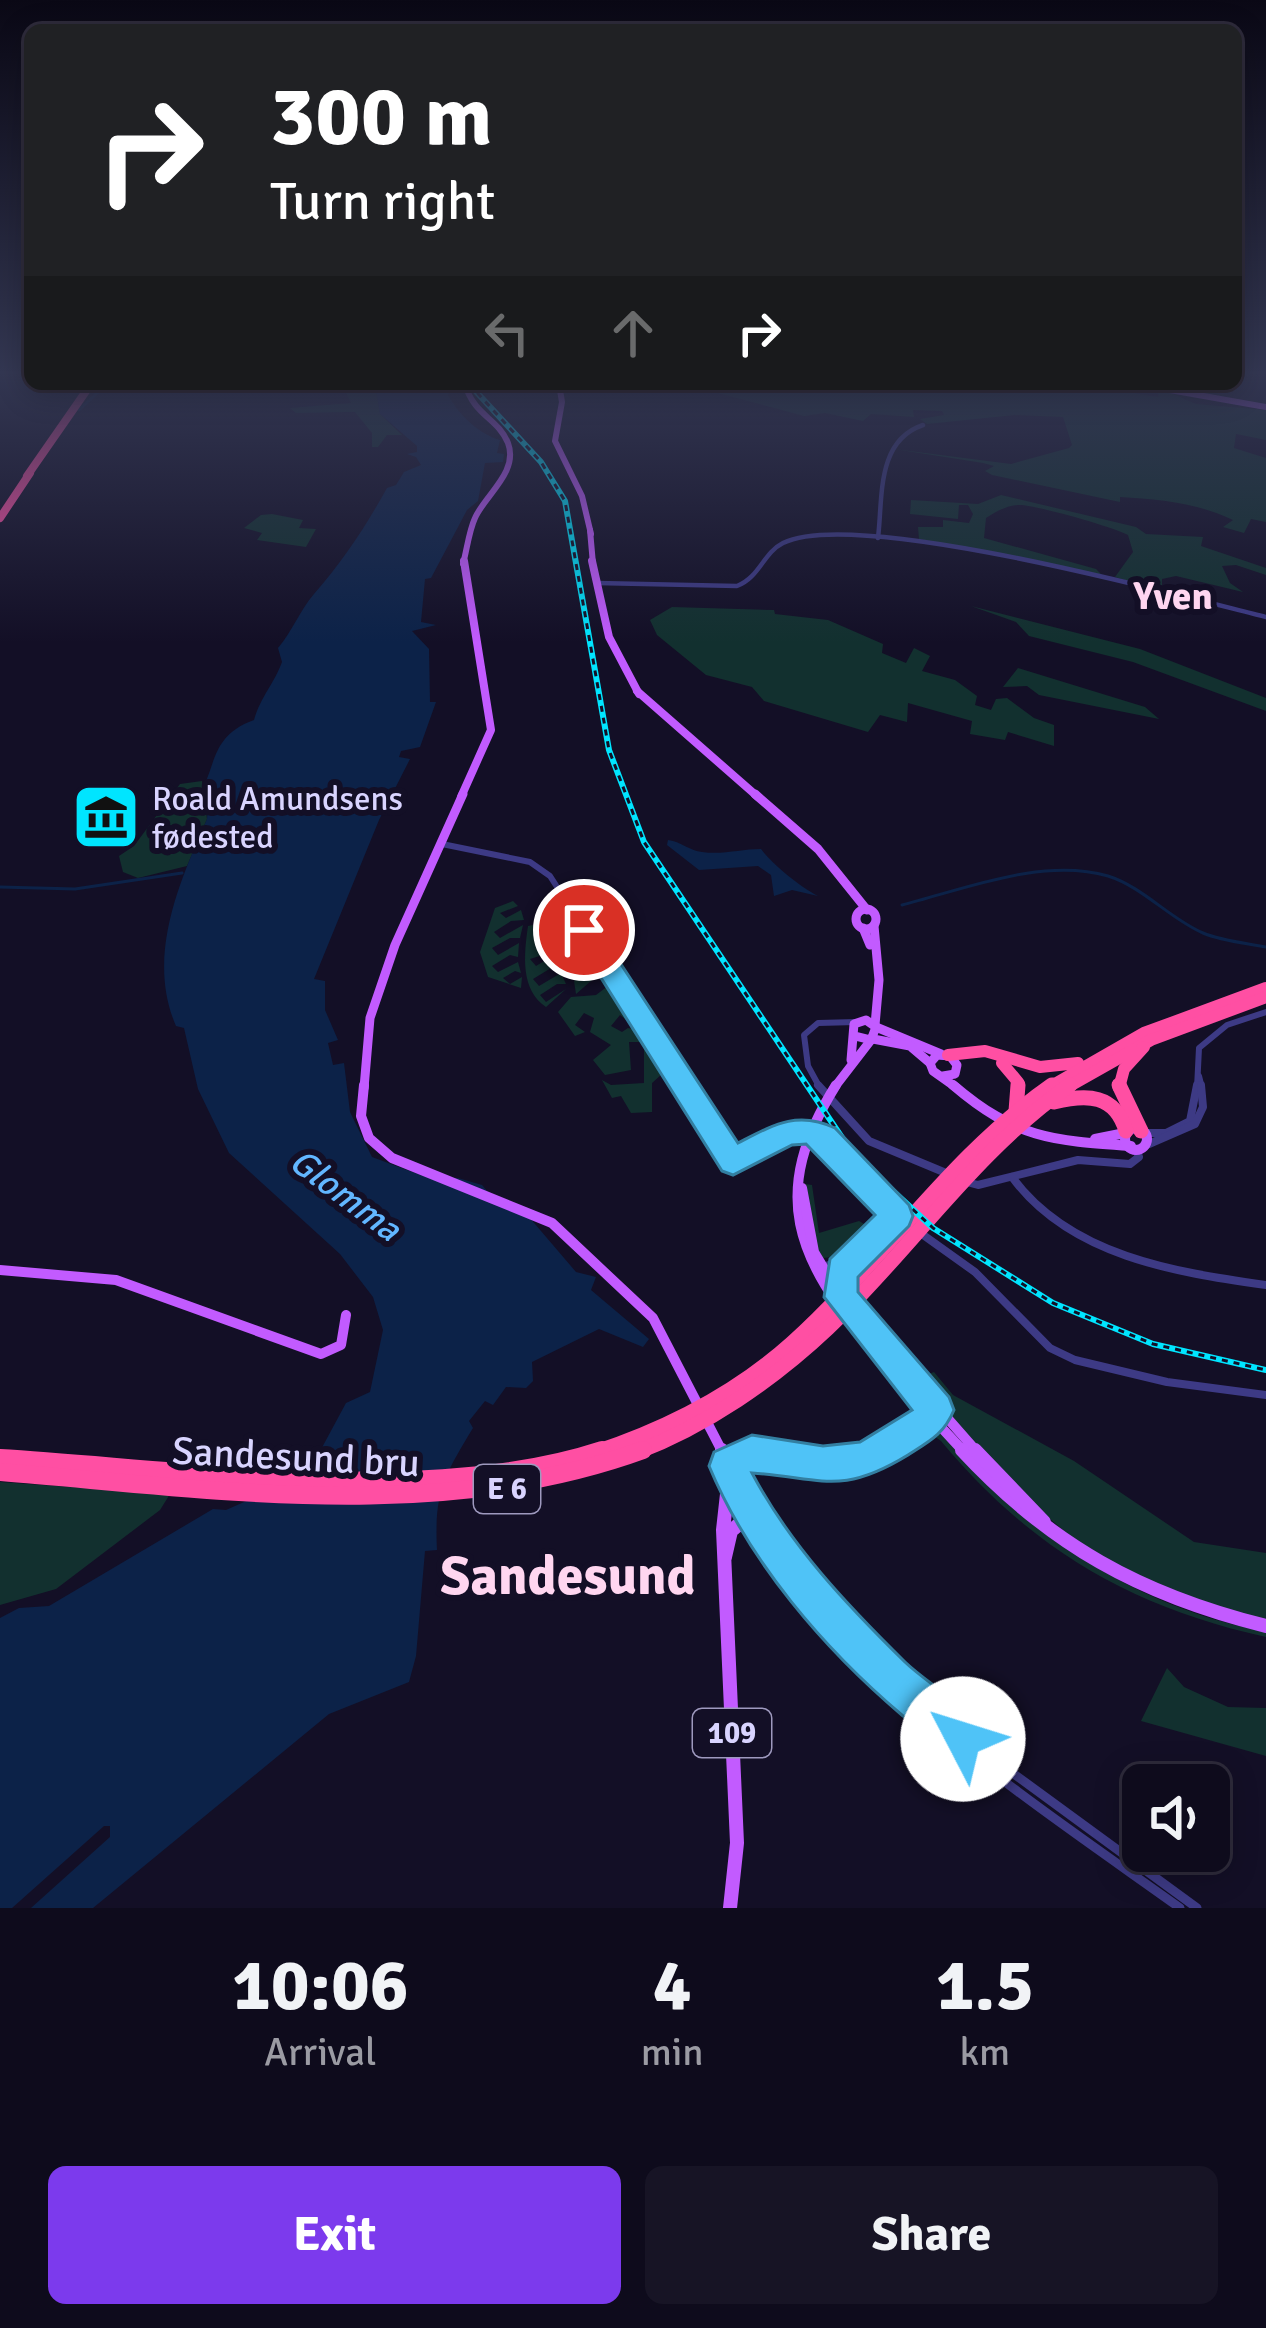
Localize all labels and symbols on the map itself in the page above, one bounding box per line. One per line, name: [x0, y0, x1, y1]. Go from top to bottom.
district label: Yven: [1132, 572, 1213, 620]
place label: Roald Amundsens fødested: [152, 779, 403, 858]
museum icon: Roald Amundsens fødested: [71, 782, 141, 852]
pin: [533, 879, 635, 981]
water label: Glomma: [281, 1139, 411, 1253]
street label: Sandesund bru: [171, 1427, 421, 1487]
road number: E 6: [474, 1465, 540, 1513]
district label: Sandesund: [440, 1543, 696, 1610]
position arrow: [900, 1676, 1026, 1802]
road number: 109: [693, 1709, 771, 1757]

